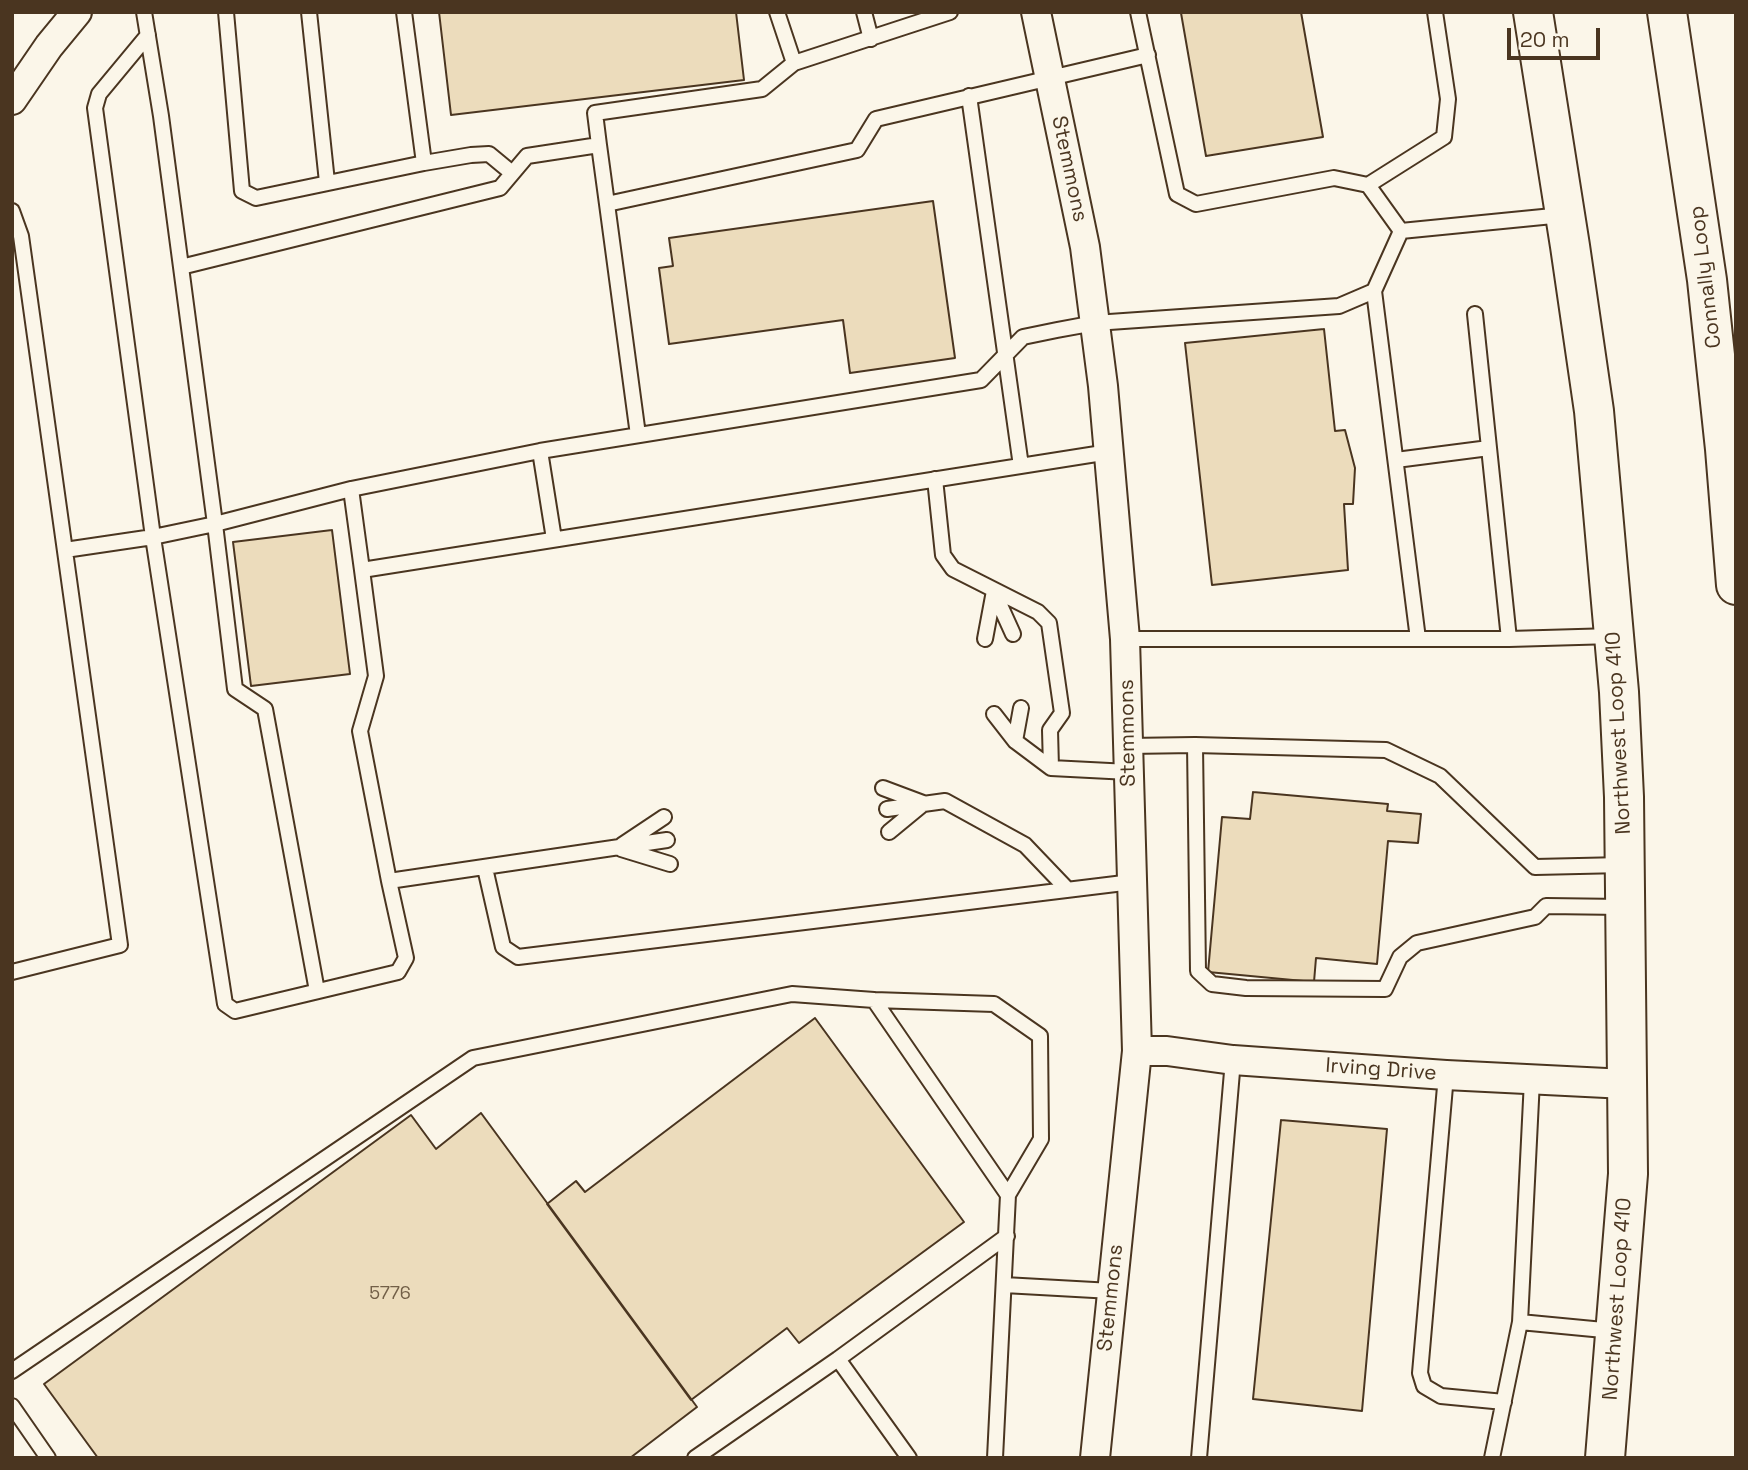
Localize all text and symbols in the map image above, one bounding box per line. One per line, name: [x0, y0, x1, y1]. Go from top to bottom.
scale bar: [1510, 14, 1603, 58]
text: 20 m: [1520, 26, 1570, 53]
street label: Stemmons: [1045, 114, 1093, 224]
street label: Connally Loop: [1685, 204, 1727, 350]
street label: Northwest Loop 410: [1601, 631, 1637, 835]
street label: Stemmons: [1114, 679, 1142, 787]
street label: Irving Drive: [1324, 1054, 1438, 1086]
street label: Northwest Loop 410: [1598, 1197, 1638, 1401]
street label: Stemmons: [1093, 1243, 1129, 1353]
house number: 5776: [369, 1283, 411, 1305]

